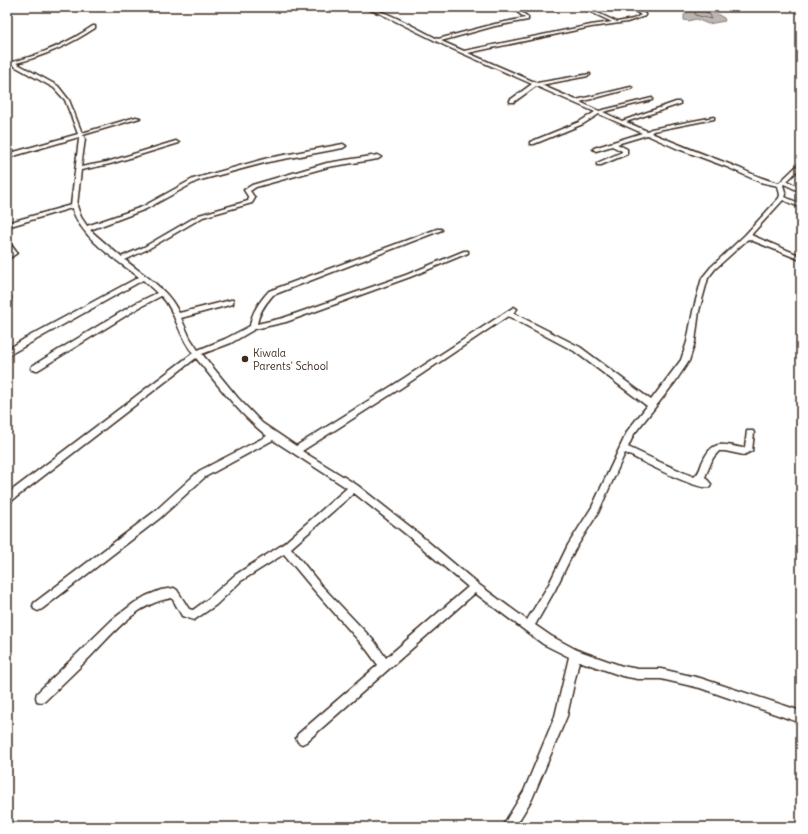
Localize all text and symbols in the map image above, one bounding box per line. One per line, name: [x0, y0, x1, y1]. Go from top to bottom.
place label: Kiwala Parents' School: [253, 346, 328, 373]
marker: Kiwala Parents' School: [240, 354, 250, 364]

